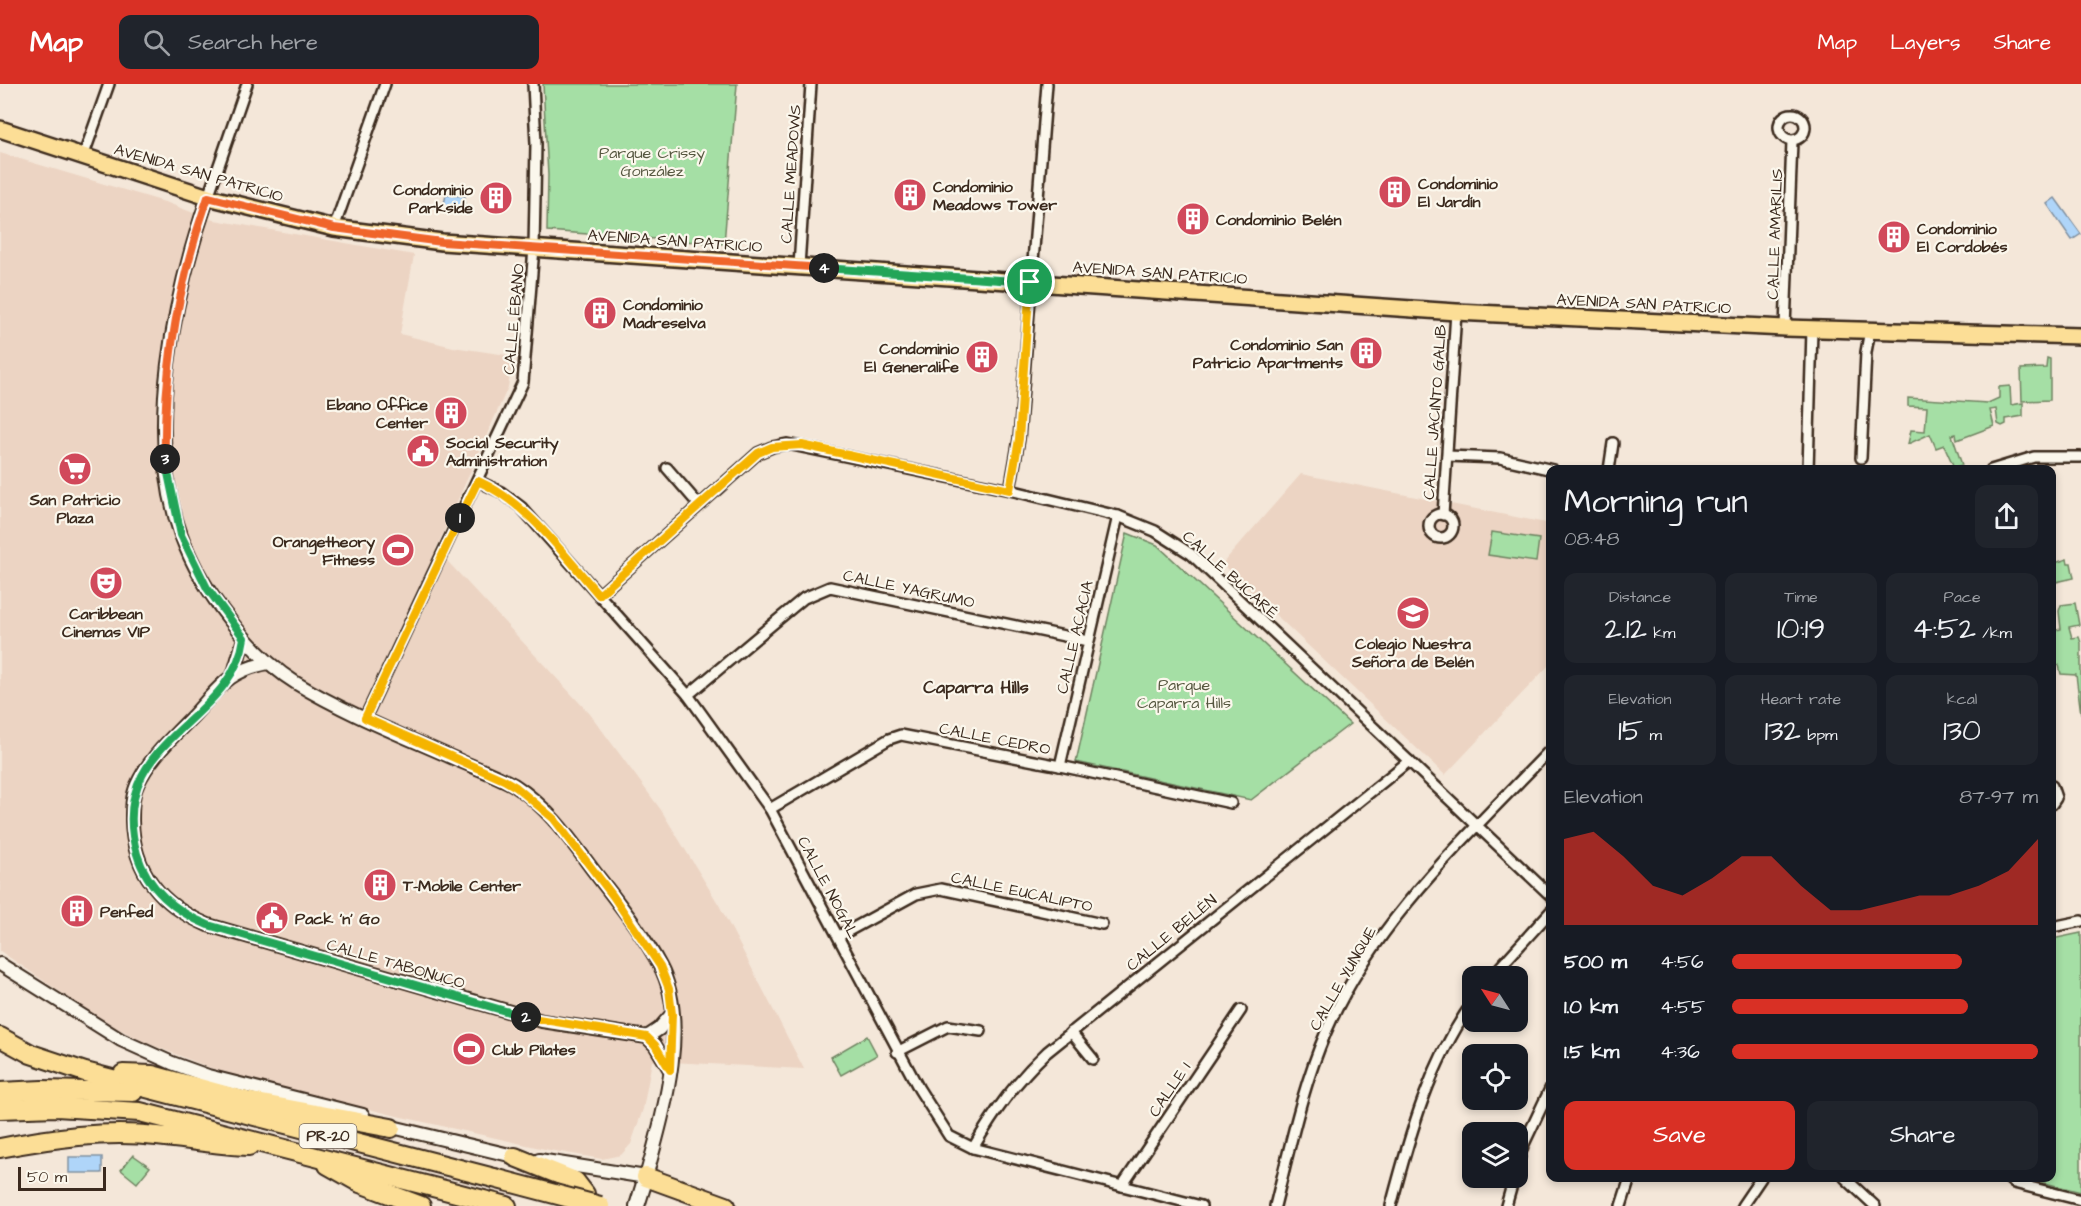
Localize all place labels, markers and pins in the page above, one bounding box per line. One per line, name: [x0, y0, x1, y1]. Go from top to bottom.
place label: Condominio El Jardín: [1418, 173, 1499, 213]
building icon: Condominio El Jardín: [1377, 174, 1413, 210]
place label: Condominio Meadows Tower: [933, 176, 1057, 216]
building icon: Condominio Meadows Tower: [892, 177, 928, 213]
place label: Condominio Parkside: [393, 179, 474, 219]
building icon: Condominio Parkside: [478, 180, 514, 216]
building icon: Condominio Belén: [1175, 201, 1211, 237]
place label: Condominio Belén: [1216, 209, 1341, 231]
place label: Condominio El Cordobés: [1917, 218, 2007, 258]
building icon: Condominio El Cordobés: [1876, 219, 1912, 255]
pin: 4: [809, 253, 839, 283]
pin: [1004, 256, 1055, 307]
place label: Condominio Madreselva: [623, 294, 707, 334]
building icon: Condominio Madreselva: [582, 295, 618, 331]
place label: Condominio San Patricio Apartments: [1193, 334, 1343, 374]
building icon: Condominio San Patricio Apartments: [1348, 335, 1384, 371]
place label: Condominio El Generalife: [864, 338, 960, 378]
building icon: Condominio El Generalife: [964, 339, 1000, 375]
place label: Ebano Office Center: [327, 394, 428, 434]
building icon: Ebano Office Center: [433, 395, 469, 431]
place label: Social Security Administration: [445, 432, 559, 472]
public building icon: Social Security Administration: [405, 433, 441, 469]
pin: 3: [150, 444, 180, 474]
supermarket icon: San Patricio Plaza: [57, 451, 93, 487]
place label: San Patricio Plaza: [29, 489, 121, 529]
pin: 1: [445, 503, 475, 533]
place label: Orangetheory Fitness: [273, 531, 375, 571]
sports icon: Orangetheory Fitness: [380, 532, 416, 568]
theatre icon: Caribbean Cinemas VIP: [88, 565, 124, 601]
school or university icon: Colegio Nuestra Señora de Belén: [1395, 595, 1431, 631]
place label: Caribbean Cinemas VIP: [62, 603, 151, 643]
place label: Colegio Nuestra Señora de Belén: [1351, 633, 1474, 673]
building icon: T-Mobile Center: [362, 867, 398, 903]
place label: T-Mobile Center: [402, 875, 521, 897]
building icon: Penfed: [59, 893, 95, 929]
public building icon: Pack 'n' Go: [254, 900, 290, 936]
place label: Penfed: [100, 901, 154, 923]
place label: Pack 'n' Go: [295, 908, 380, 930]
pin: 2: [511, 1002, 541, 1032]
sports icon: Club Pilates: [451, 1031, 487, 1067]
place label: Club Pilates: [492, 1039, 576, 1061]

